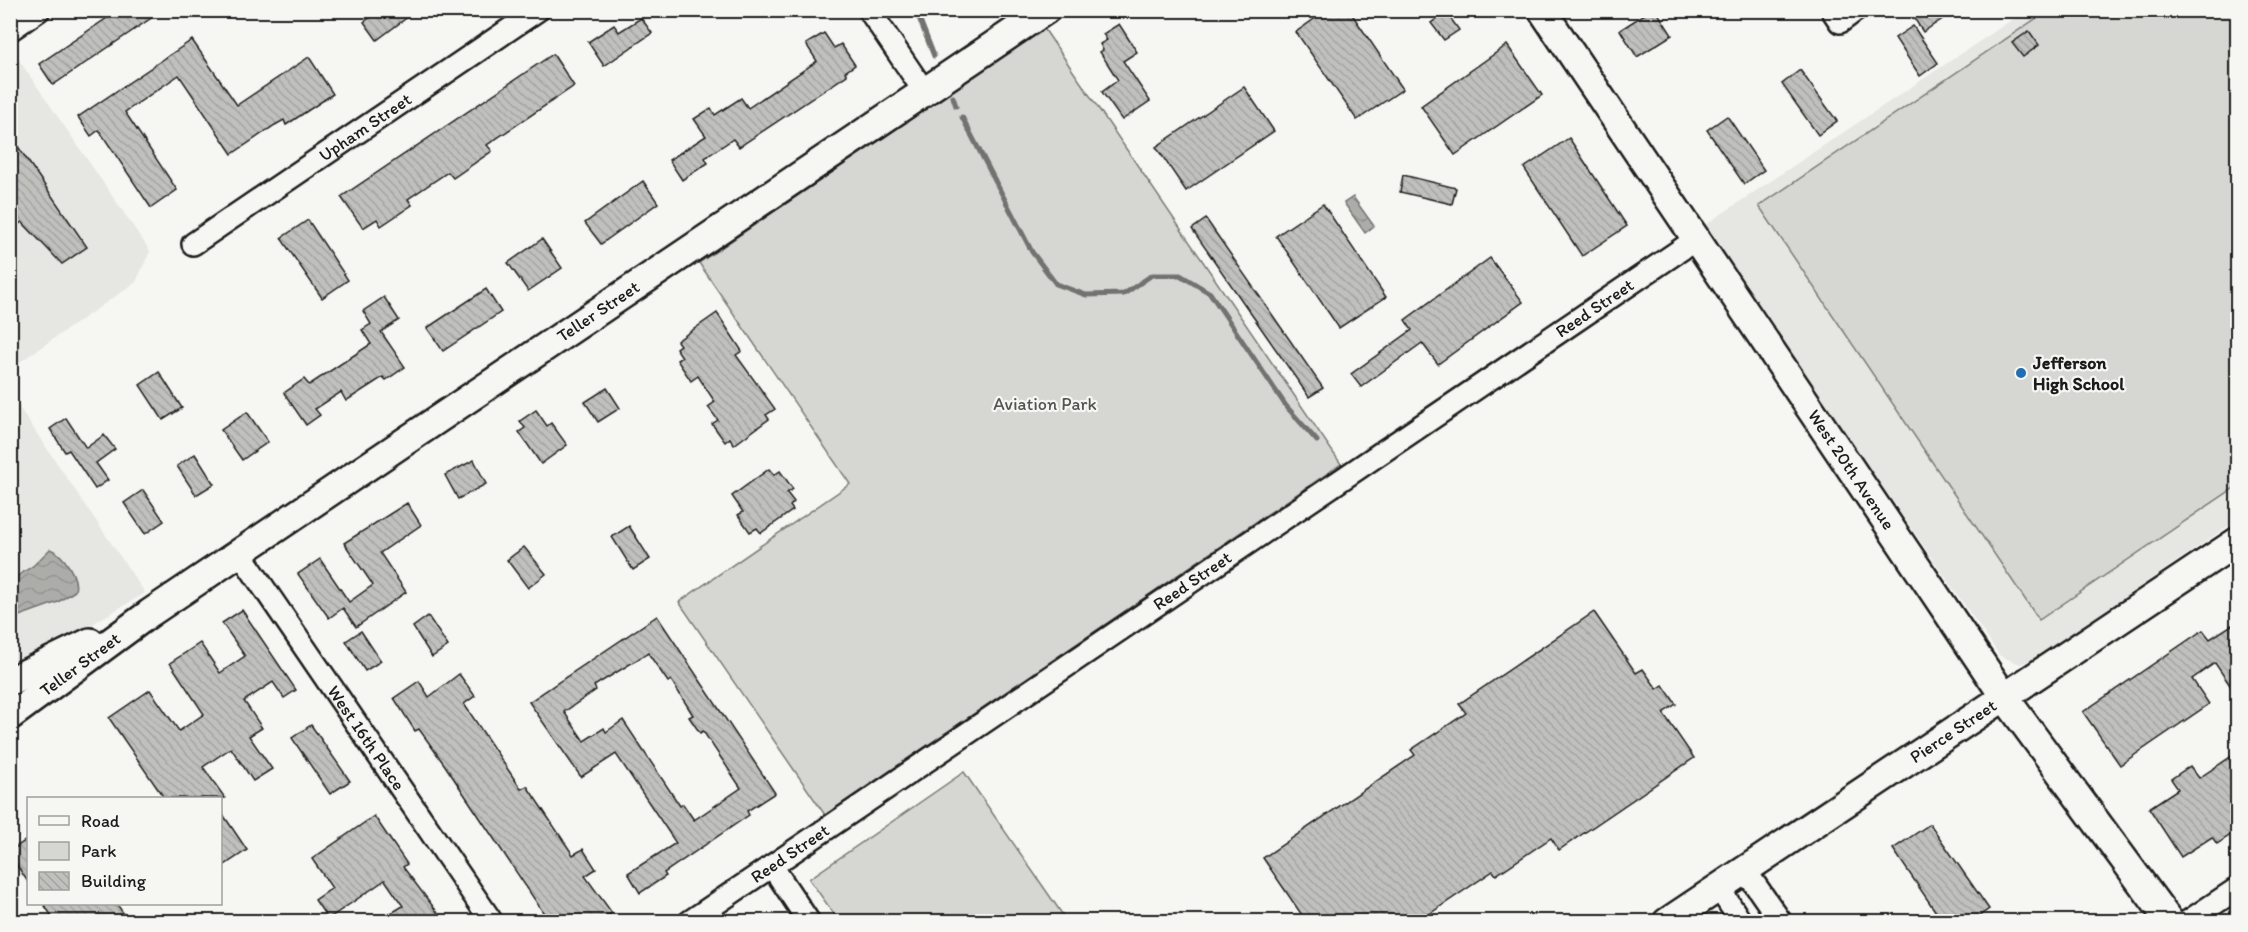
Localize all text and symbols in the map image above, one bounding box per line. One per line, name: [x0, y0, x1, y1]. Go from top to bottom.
street label: Upham Street: [315, 88, 416, 166]
street label: Reed Street: [1551, 274, 1638, 342]
street label: Teller Street: [553, 276, 644, 347]
place label: Jefferson High School: [2032, 352, 2125, 395]
marker: Jefferson High School: [2014, 366, 2028, 380]
park label: Aviation Park: [993, 393, 1097, 415]
street label: West 20th Avenue: [1803, 405, 1900, 534]
street label: Reed Street: [1149, 546, 1236, 615]
street label: Teller Street: [35, 627, 125, 701]
street label: West 16th Place: [323, 681, 410, 795]
street label: Pierce Street: [1906, 694, 2001, 768]
legend: [27, 797, 222, 905]
text: Road: [81, 810, 120, 832]
street label: Reed Street: [747, 819, 834, 888]
text: Park: [81, 840, 116, 862]
text: Building: [81, 870, 147, 892]

